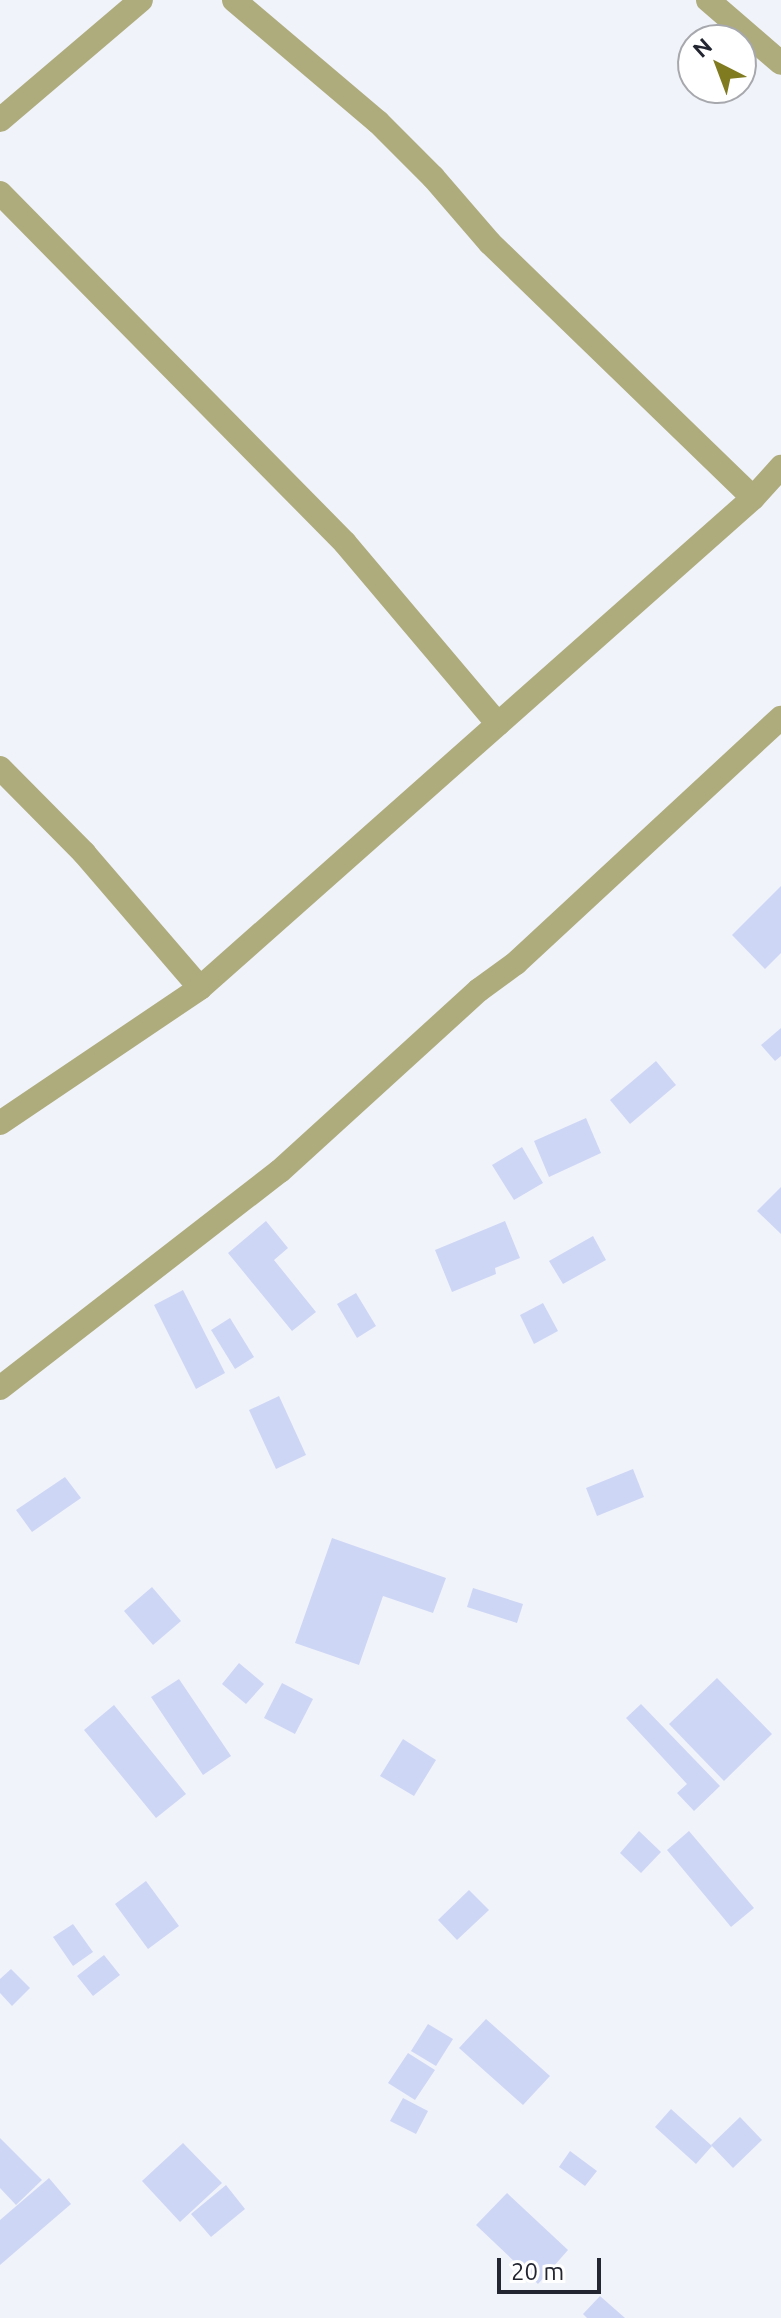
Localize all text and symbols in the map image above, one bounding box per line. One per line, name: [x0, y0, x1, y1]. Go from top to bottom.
north arrow: [677, 24, 757, 104]
text: N: [687, 33, 716, 62]
scale bar: [501, 2242, 605, 2292]
text: 20 m: [511, 2258, 564, 2285]

